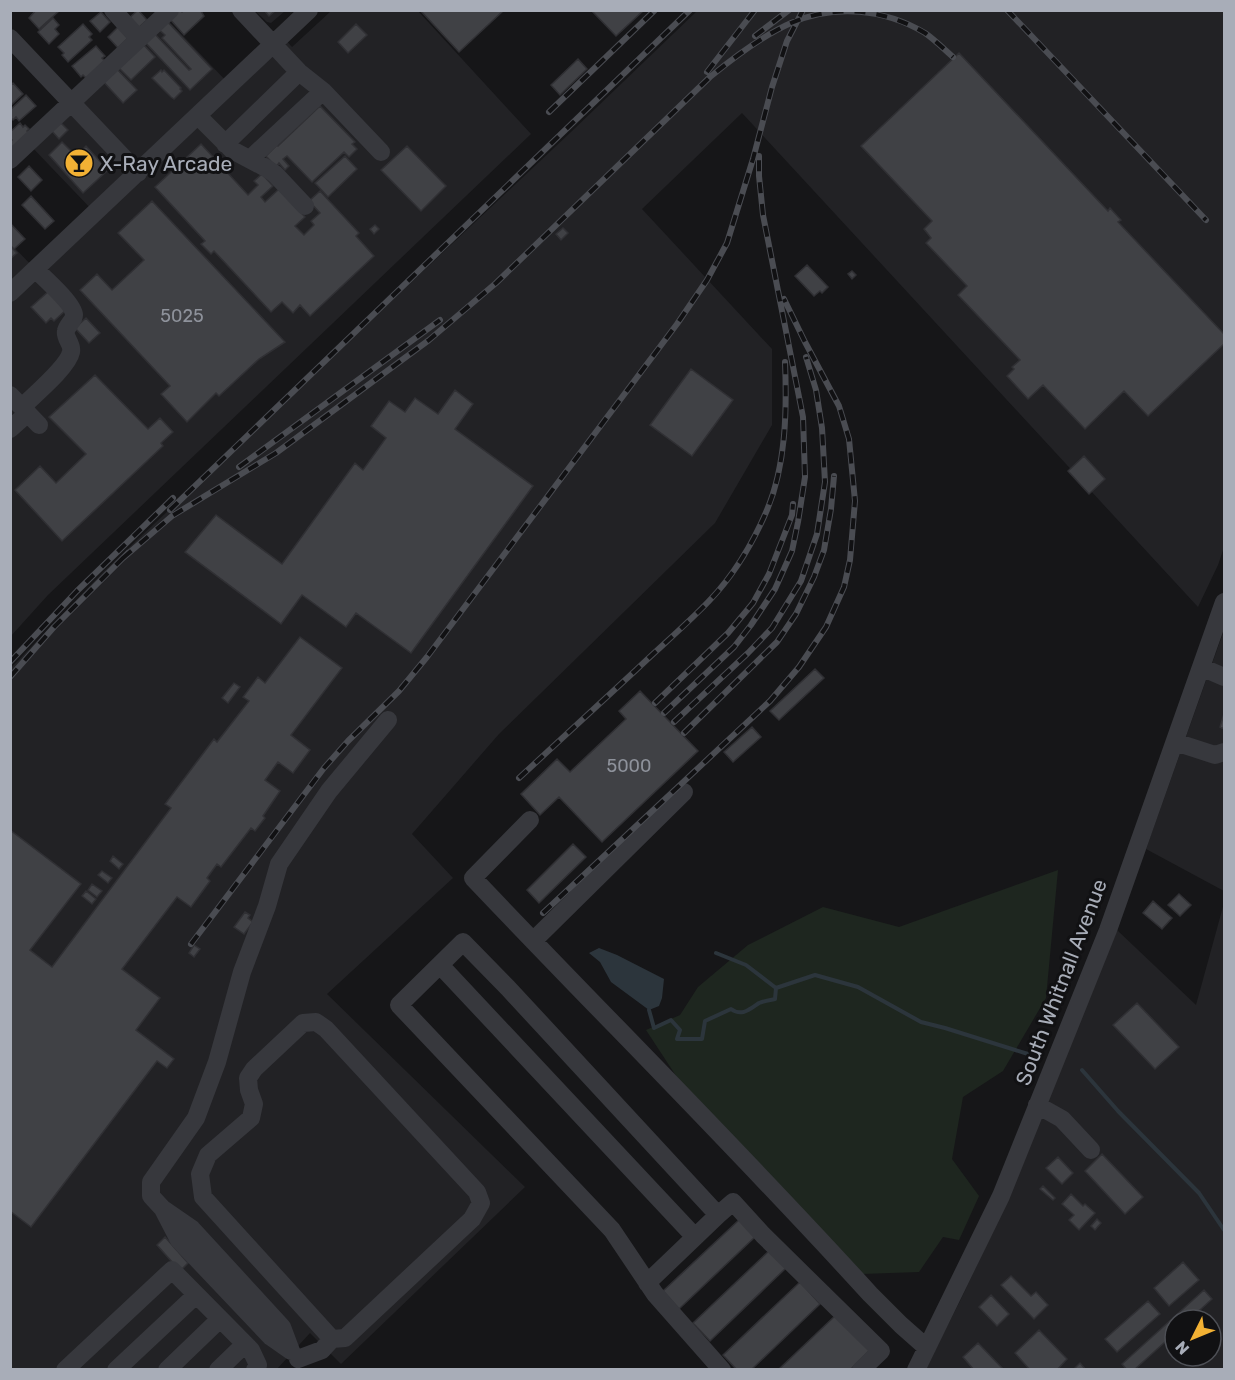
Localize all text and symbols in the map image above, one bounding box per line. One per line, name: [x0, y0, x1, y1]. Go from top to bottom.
bar icon: X-Ray Arcade: [63, 147, 95, 179]
place label: X-Ray Arcade: [100, 151, 232, 176]
house number: 5025: [160, 305, 204, 327]
house number: 5000: [607, 755, 651, 777]
street label: South Whitnall Avenue: [1010, 875, 1112, 1089]
north arrow: [1163, 1308, 1223, 1368]
text: N: [1172, 1337, 1193, 1359]

